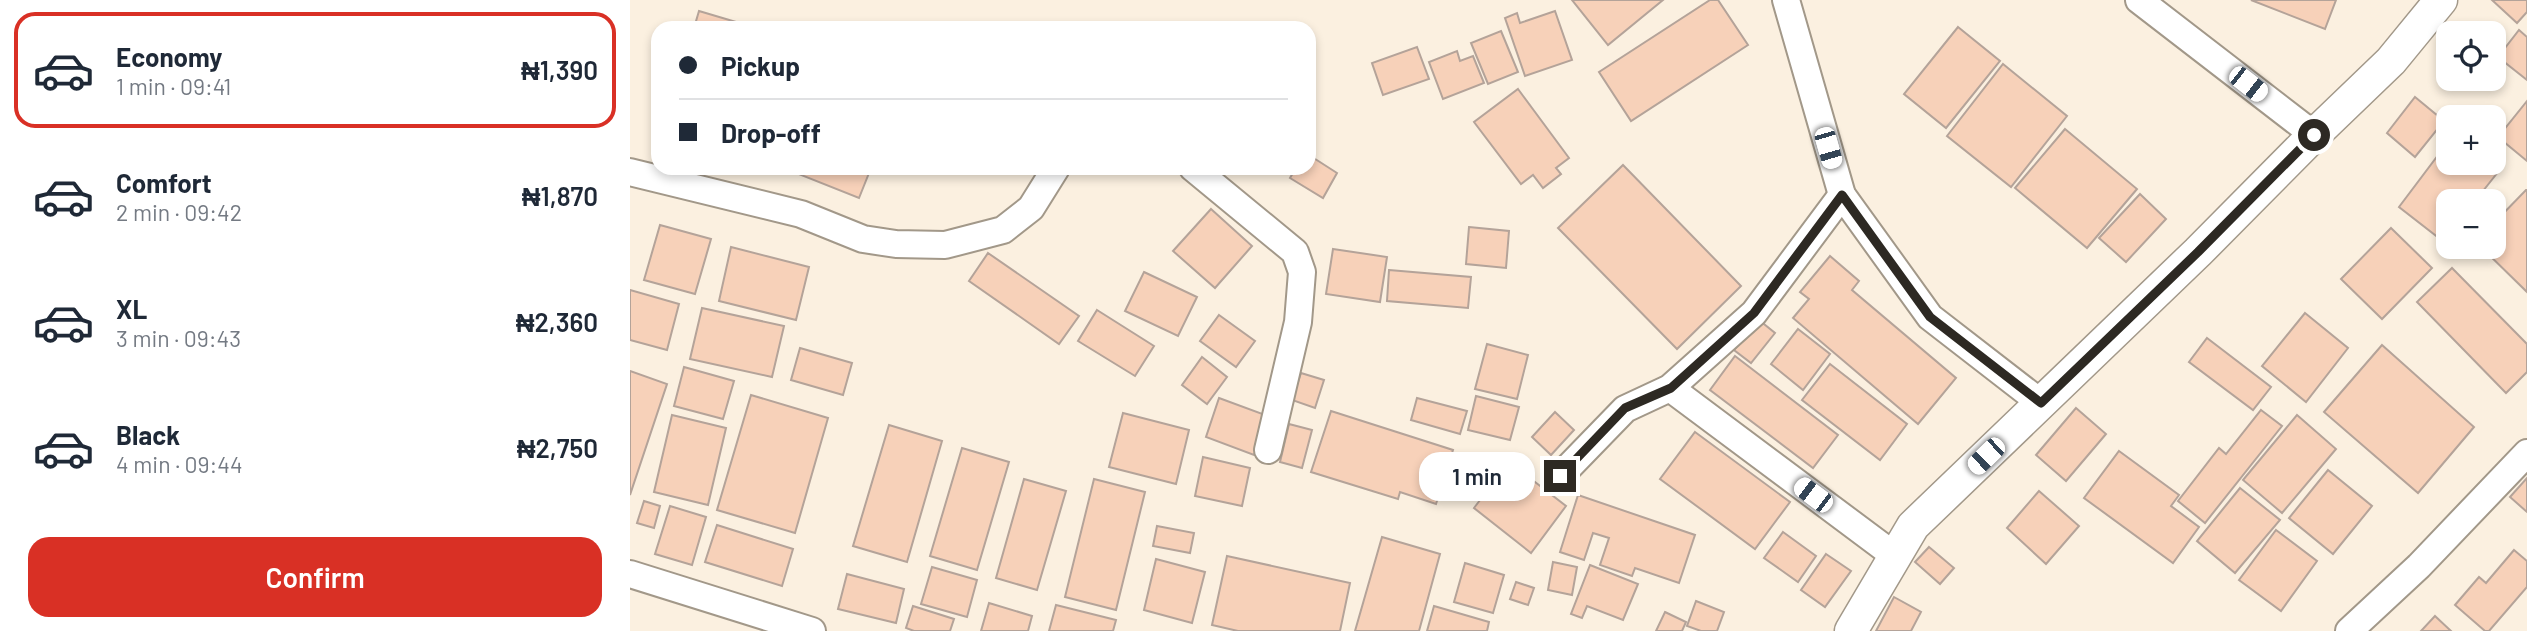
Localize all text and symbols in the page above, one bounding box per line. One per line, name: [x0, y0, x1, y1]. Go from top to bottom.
map controls: [2436, 21, 2506, 259]
button: locate: [2436, 21, 2506, 91]
icon: car: [32, 39, 95, 102]
text: Economy: [116, 41, 222, 72]
text: Pickup: [721, 50, 800, 81]
text: ₦1,390: [521, 54, 598, 85]
car: [2225, 63, 2272, 105]
text: 1 min · 09:41: [116, 72, 231, 100]
button: +: [2436, 105, 2506, 175]
text: Drop-off: [721, 117, 821, 148]
route start: [2298, 119, 2330, 151]
car: [1813, 125, 1844, 171]
icon: car: [32, 165, 95, 228]
text: Comfort: [116, 167, 212, 198]
text: ₦1,870: [522, 180, 598, 211]
button: −: [2436, 189, 2506, 259]
text: 2 min · 09:42: [116, 198, 242, 226]
icon: car: [32, 291, 95, 354]
text: XL: [116, 293, 147, 324]
text: ₦2,360: [516, 306, 598, 337]
text: 3 min · 09:43: [116, 324, 241, 352]
icon: car: [32, 417, 95, 480]
text: Black: [116, 419, 180, 450]
text: ₦2,750: [517, 432, 598, 463]
car: [1964, 434, 2009, 478]
text: 4 min · 09:44: [116, 450, 243, 478]
callout: 1 min: [1420, 452, 1536, 500]
route end: [1544, 460, 1576, 492]
text: 1 min: [1452, 462, 1502, 490]
car: [1790, 474, 1837, 516]
button: Confirm: [28, 537, 602, 617]

